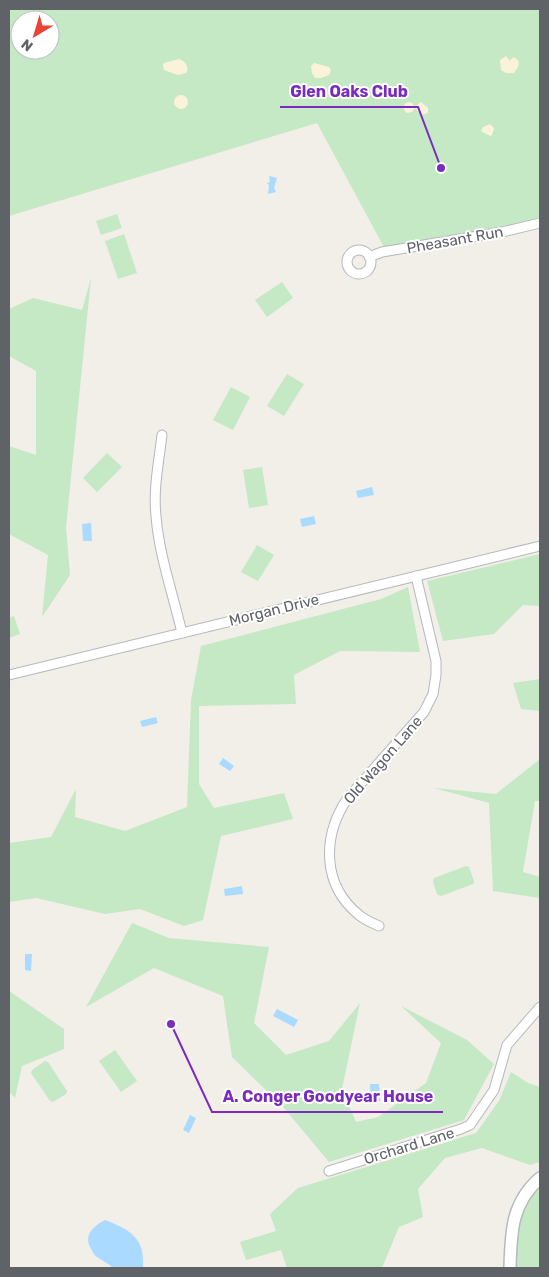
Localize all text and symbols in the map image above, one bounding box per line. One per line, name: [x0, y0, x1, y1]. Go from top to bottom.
north arrow: [10, 10, 60, 60]
text: N: [18, 35, 37, 55]
callout: Glen Oaks Club: [280, 76, 418, 107]
text: Glen Oaks Club: [290, 82, 408, 101]
street label: Pheasant Run: [405, 223, 505, 257]
street label: Morgan Drive: [227, 590, 321, 630]
street label: Old Wagon Lane: [340, 712, 426, 808]
callout: A. Conger Goodyear House: [212, 1081, 443, 1112]
text: A. Conger Goodyear House: [223, 1087, 433, 1106]
street label: Orchard Lane: [362, 1124, 456, 1168]

